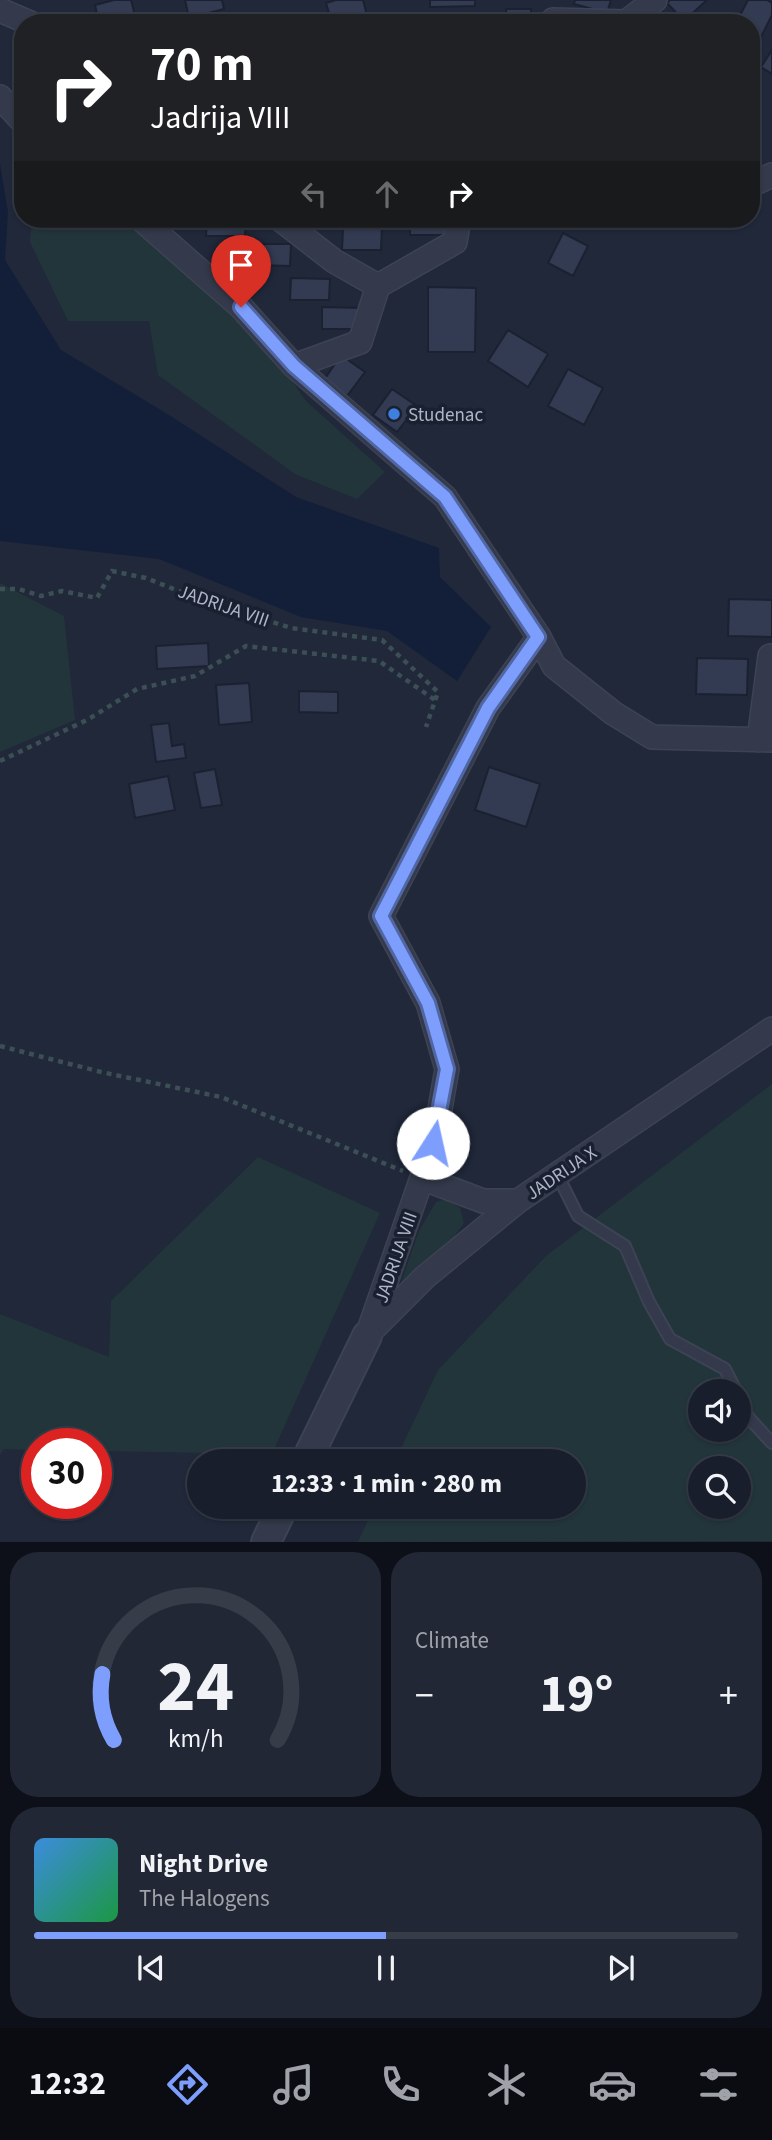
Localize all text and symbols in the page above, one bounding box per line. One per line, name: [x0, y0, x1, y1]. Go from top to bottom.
text: 70 m: [150, 30, 254, 100]
icon: right: [35, 42, 126, 133]
text: Jadrija VIII: [150, 95, 290, 141]
icon: left: [295, 175, 333, 213]
icon: ahead: [368, 175, 406, 213]
icon: right: [441, 175, 479, 213]
pin: [211, 235, 271, 307]
icon: arrive: [222, 246, 260, 284]
place label: Studenac: [408, 402, 483, 429]
marker: Studenac: [386, 406, 402, 422]
street label: JADRIJA VIII: [174, 578, 273, 635]
position arrow: [396, 1106, 470, 1180]
street label: JADRIJA X: [521, 1140, 603, 1207]
street label: JADRIJA VIII: [368, 1208, 425, 1307]
map controls: [688, 1379, 751, 1519]
button: sound: [688, 1379, 751, 1442]
speed limit sign: 30: [21, 1428, 112, 1519]
button: search: [688, 1456, 751, 1519]
text: 12:33 · 1 min · 280 m: [271, 1465, 502, 1502]
text: Climate: [415, 1624, 489, 1657]
text: 24: [157, 1636, 234, 1740]
text: 19°: [540, 1658, 613, 1732]
text: −: [415, 1669, 434, 1723]
text: +: [719, 1669, 738, 1723]
text: km/h: [168, 1721, 223, 1757]
text: Night Drive: [139, 1845, 268, 1882]
text: The Halogens: [139, 1882, 270, 1915]
icon: previous: [132, 1949, 170, 1987]
icon: pause: [367, 1949, 405, 1987]
icon: next: [602, 1949, 640, 1987]
icon: directions: [163, 2060, 212, 2109]
icon: music: [269, 2060, 318, 2109]
icon: phone: [376, 2060, 425, 2109]
icon: climate: [482, 2060, 531, 2109]
icon: car: [588, 2060, 637, 2109]
icon: filters: [694, 2060, 743, 2109]
text: 12:32: [29, 2061, 106, 2107]

